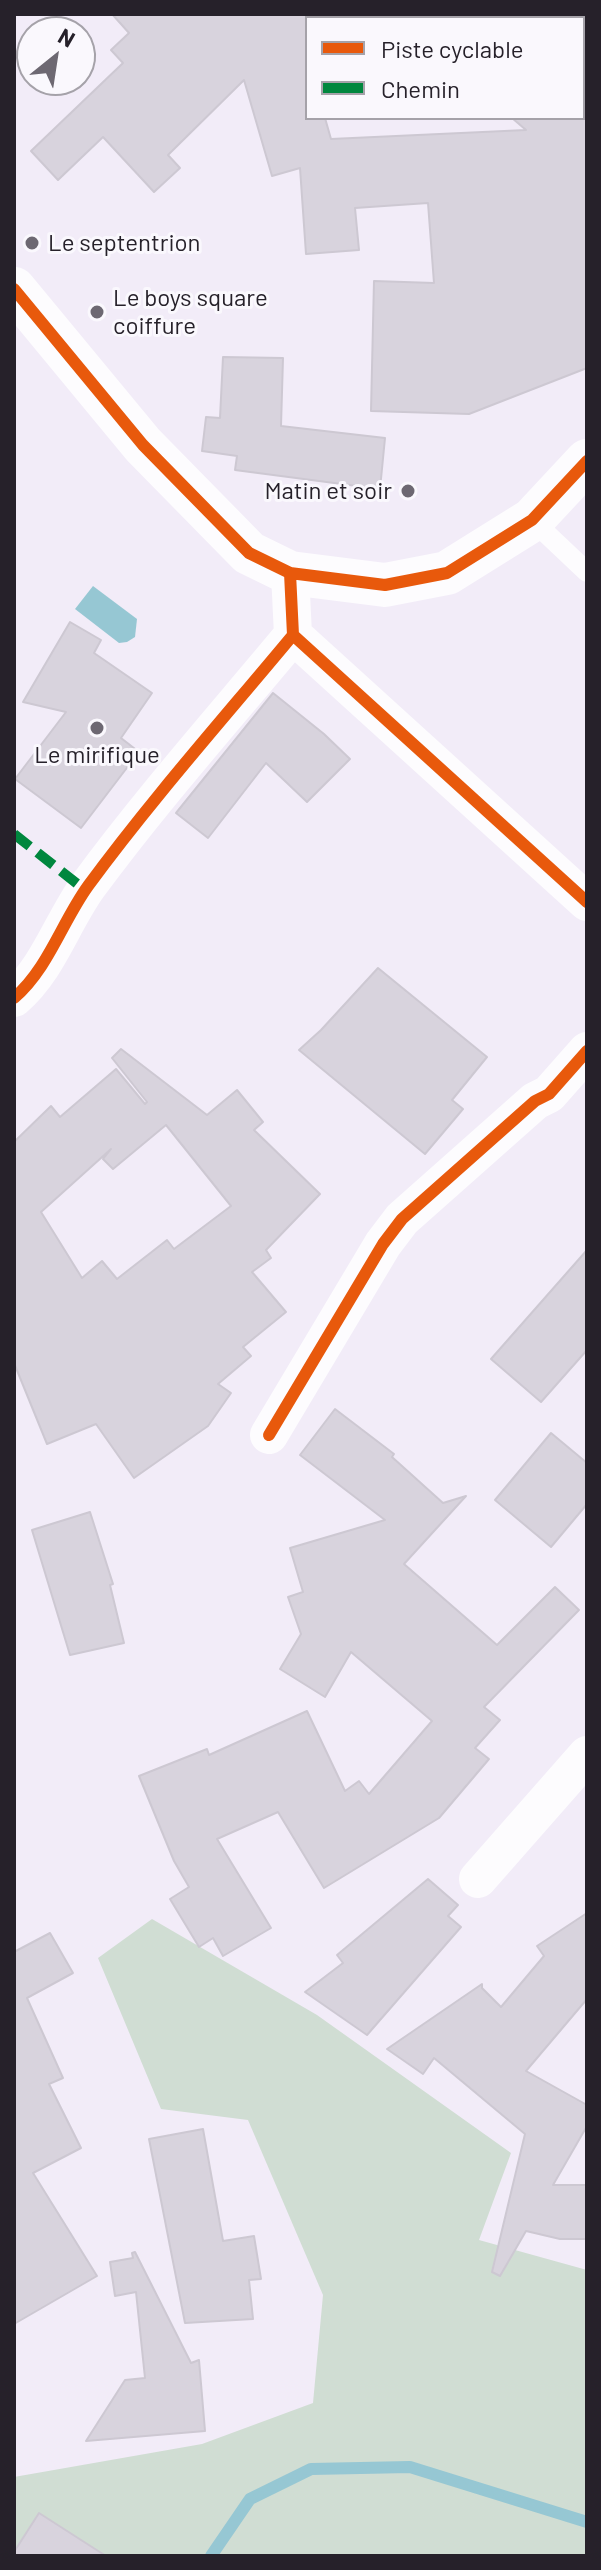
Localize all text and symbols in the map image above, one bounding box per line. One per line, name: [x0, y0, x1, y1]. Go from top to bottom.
north arrow: [16, 16, 96, 96]
legend: [305, 16, 585, 120]
text: N: [54, 22, 80, 52]
text: Piste cyclable: [381, 34, 524, 63]
text: Chemin: [381, 74, 460, 103]
place label: Le septentrion: [48, 229, 201, 257]
marker: Le septentrion: [23, 234, 41, 252]
place label: Le boys square coiffure: [113, 284, 268, 340]
marker: Le boys square coiffure: [88, 303, 106, 321]
place label: Matin et soir: [264, 477, 392, 505]
marker: Matin et soir: [399, 482, 417, 500]
marker: Le mirifique: [88, 719, 106, 737]
place label: Le mirifique: [34, 741, 160, 769]

